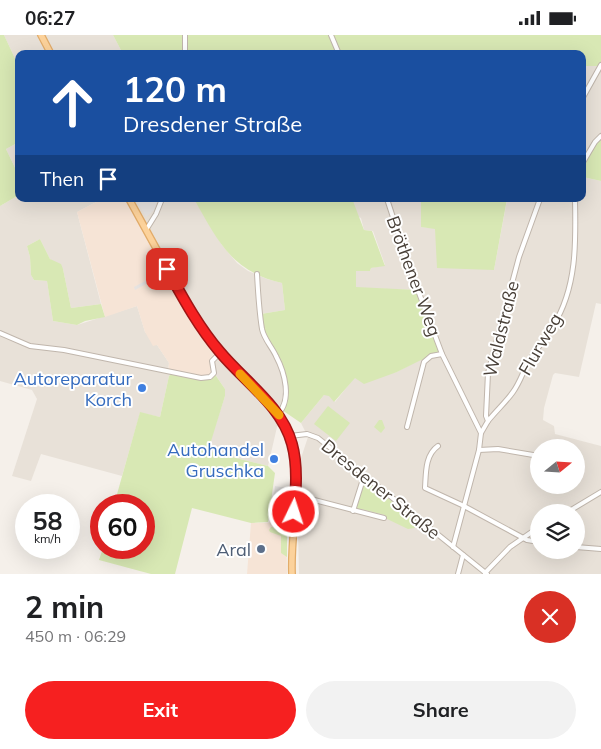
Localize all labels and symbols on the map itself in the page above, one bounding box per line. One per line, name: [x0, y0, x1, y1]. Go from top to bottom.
street label: Bröthener Weg: [382, 213, 446, 339]
pin: [146, 248, 188, 290]
street label: Waldstraße: [478, 278, 524, 380]
street label: Flurweg: [513, 309, 567, 379]
place label: Autoreparatur Korch: [14, 367, 132, 411]
marker: Autoreparatur Korch: [136, 382, 148, 394]
street label: Dresdener Straße: [317, 434, 445, 544]
place label: Autohandel Gruschka: [167, 438, 264, 482]
north arrow: [530, 439, 585, 494]
marker: Autohandel Gruschka: [268, 453, 280, 465]
position arrow: [267, 485, 319, 537]
speed limit sign: 60: [90, 494, 155, 559]
place label: Aral: [216, 538, 251, 561]
marker: Aral: [255, 543, 267, 555]

